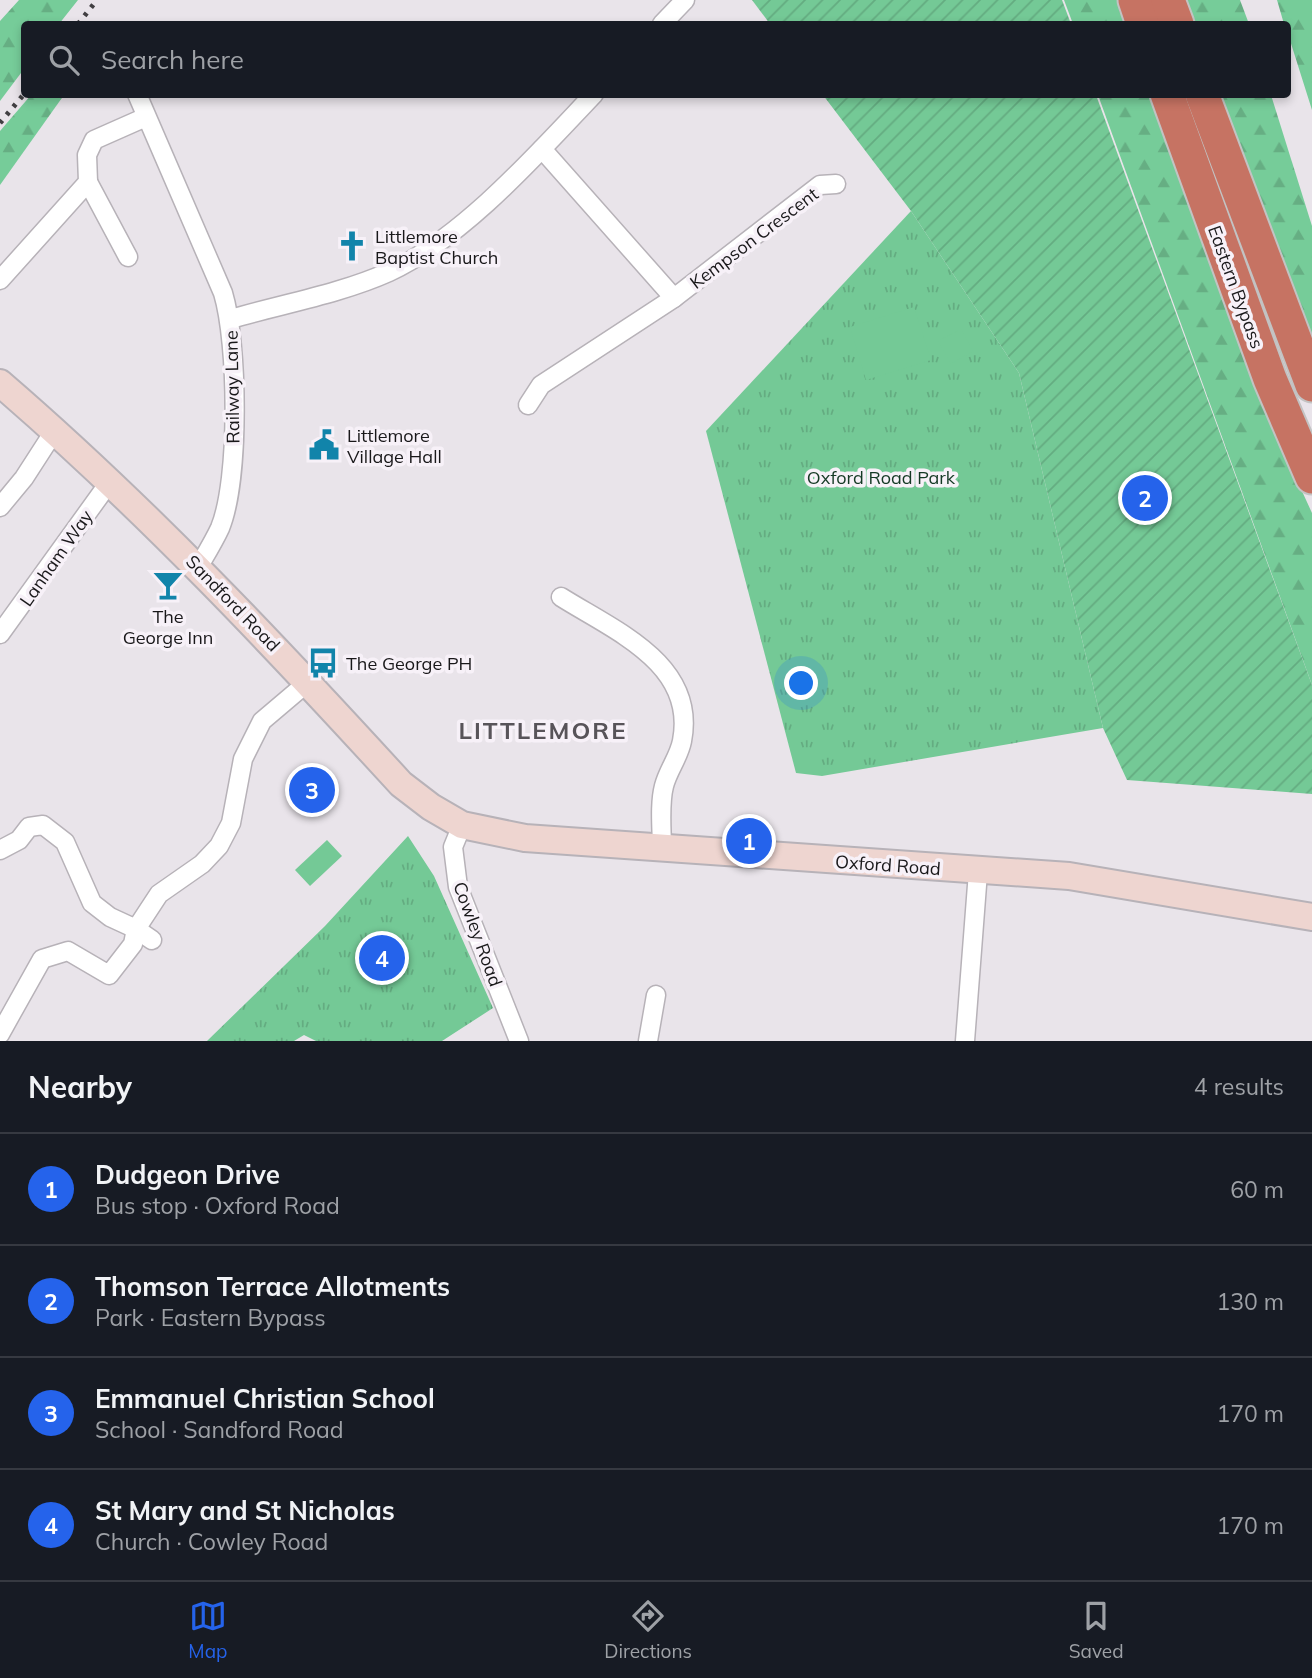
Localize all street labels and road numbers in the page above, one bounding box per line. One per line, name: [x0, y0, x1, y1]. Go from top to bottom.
street label: Kempson Crescent: [685, 182, 823, 294]
street label: Eastern Bypass: [1203, 222, 1269, 352]
street label: Railway Lane: [220, 330, 244, 444]
street label: Lanham Way: [14, 505, 98, 611]
street label: Sandford Road: [181, 550, 285, 656]
street label: Oxford Road: [834, 850, 942, 880]
street label: Cowley Road: [448, 878, 508, 990]

